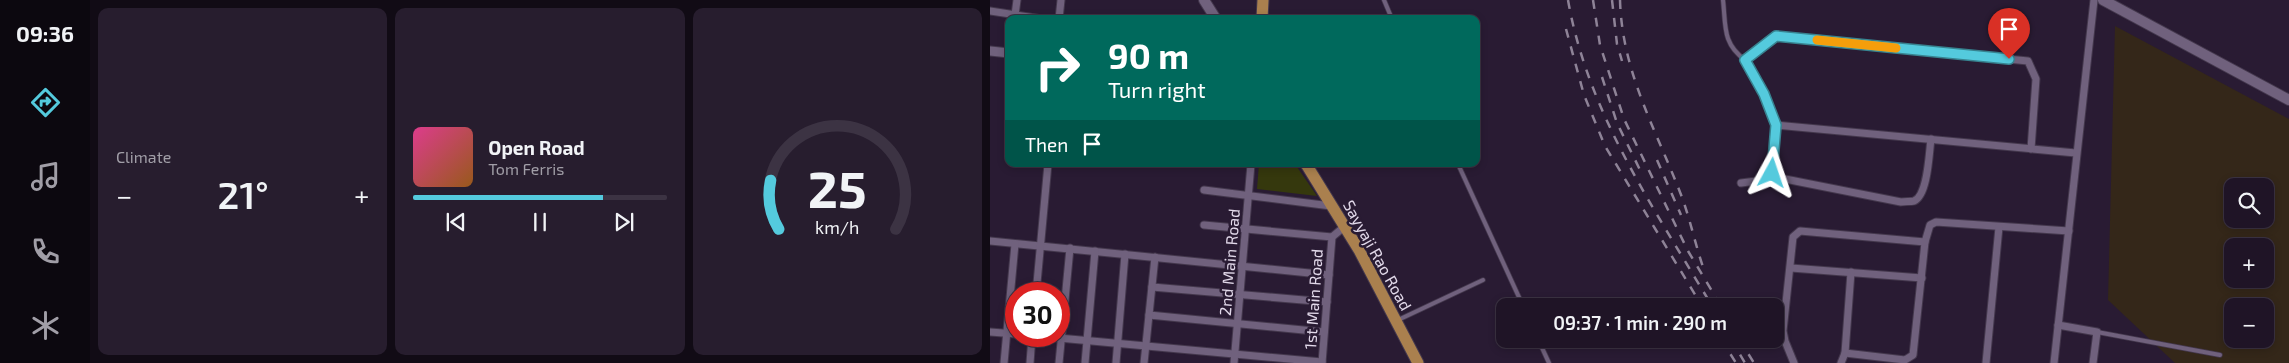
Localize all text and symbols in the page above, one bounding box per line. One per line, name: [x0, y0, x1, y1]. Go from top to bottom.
pin: [1988, 8, 2030, 59]
icon: arrive: [1995, 15, 2023, 43]
text: 09:36: [16, 20, 74, 46]
text: 90 m: [1108, 34, 1189, 76]
icon: right: [1025, 35, 1090, 100]
text: Turn right: [1108, 76, 1206, 102]
icon: directions: [28, 85, 63, 120]
icon: arrive: [1078, 130, 1106, 158]
text: Then: [1025, 133, 1068, 156]
text: Open Road: [488, 136, 585, 159]
position arrow: [1745, 146, 1797, 198]
text: Climate: [116, 147, 171, 166]
text: 25: [808, 156, 867, 218]
icon: music: [28, 159, 63, 194]
text: Tom Ferris: [488, 159, 564, 178]
text: 21°: [218, 171, 269, 217]
text: −: [116, 178, 132, 212]
text: +: [354, 178, 369, 212]
map controls: [2224, 178, 2274, 348]
button: search: [2224, 178, 2274, 228]
street label: Sayyaji Rao Road: [1339, 197, 1416, 314]
icon: previous: [442, 208, 470, 236]
icon: pause: [526, 208, 554, 236]
icon: next: [610, 208, 638, 236]
street label: 2nd Main Road: [1215, 208, 1243, 316]
text: km/h: [815, 216, 860, 238]
icon: phone: [28, 234, 63, 269]
button: +: [2224, 238, 2274, 288]
street label: 1st Main Road: [1300, 248, 1326, 350]
speed limit sign: 30: [1005, 282, 1070, 347]
button: −: [2224, 298, 2274, 348]
icon: climate: [28, 308, 63, 343]
text: 09:37 · 1 min · 290 m: [1553, 311, 1727, 334]

